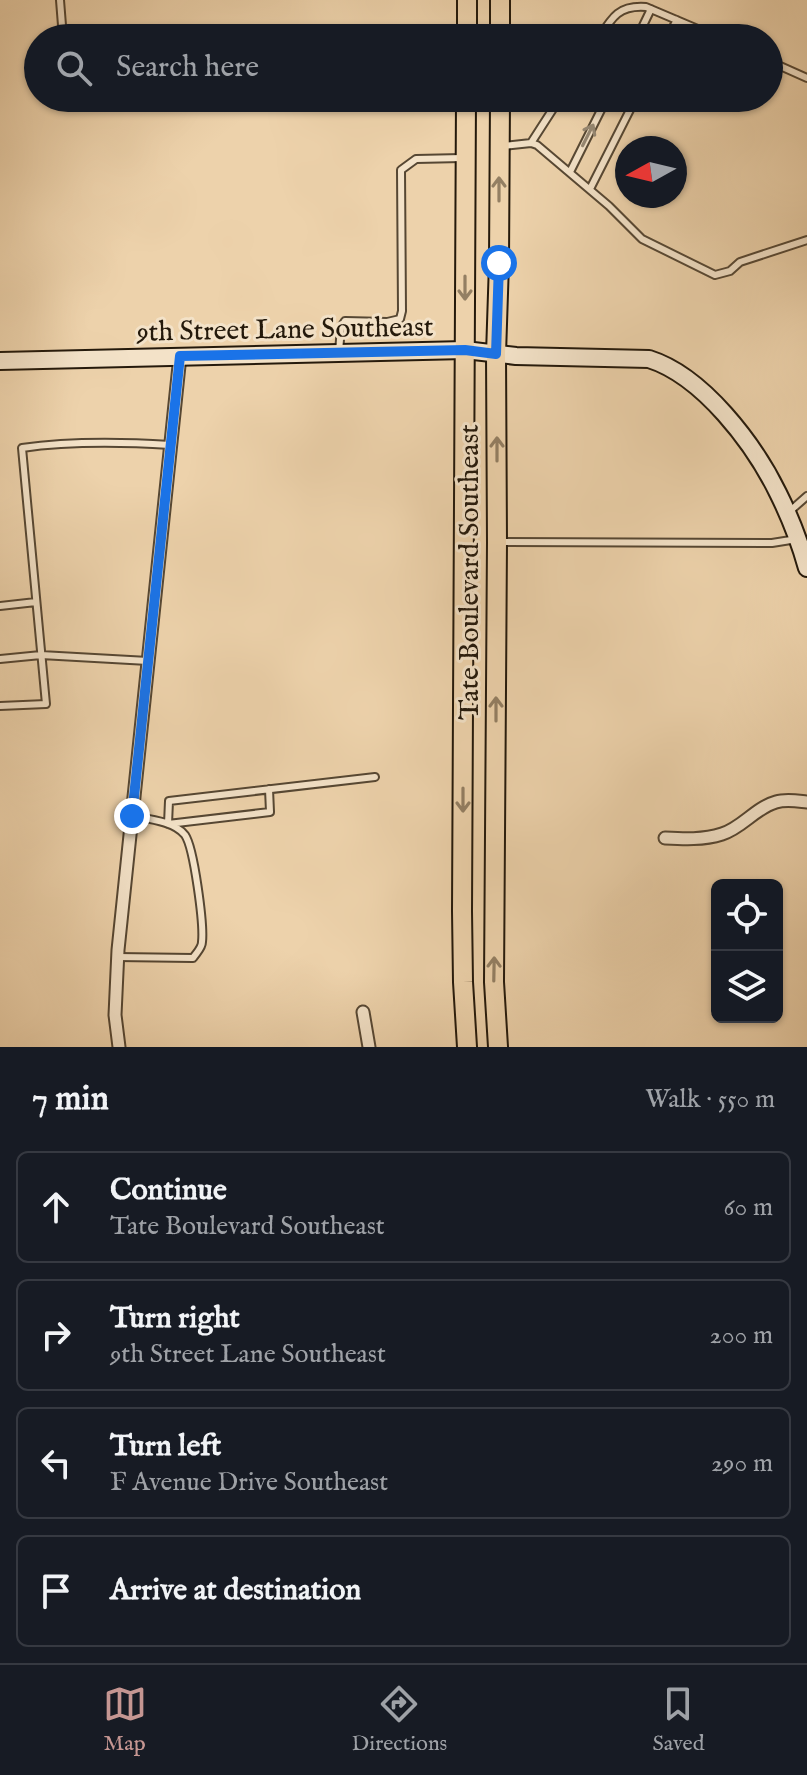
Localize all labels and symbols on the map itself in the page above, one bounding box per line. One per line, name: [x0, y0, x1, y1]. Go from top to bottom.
one-way arrow: [581, 124, 596, 148]
north arrow: [615, 136, 687, 208]
one-way arrow: [491, 176, 507, 203]
route start: [481, 245, 517, 281]
one-way arrow: [457, 274, 473, 301]
street label: 9th Street Lane Southeast: [135, 310, 434, 351]
street label: Tate Boulevard Southeast: [453, 424, 488, 720]
one-way arrow: [489, 436, 505, 463]
one-way arrow: [488, 696, 504, 723]
one-way arrow: [455, 786, 471, 813]
route end: [114, 798, 150, 834]
one-way arrow: [486, 956, 502, 983]

